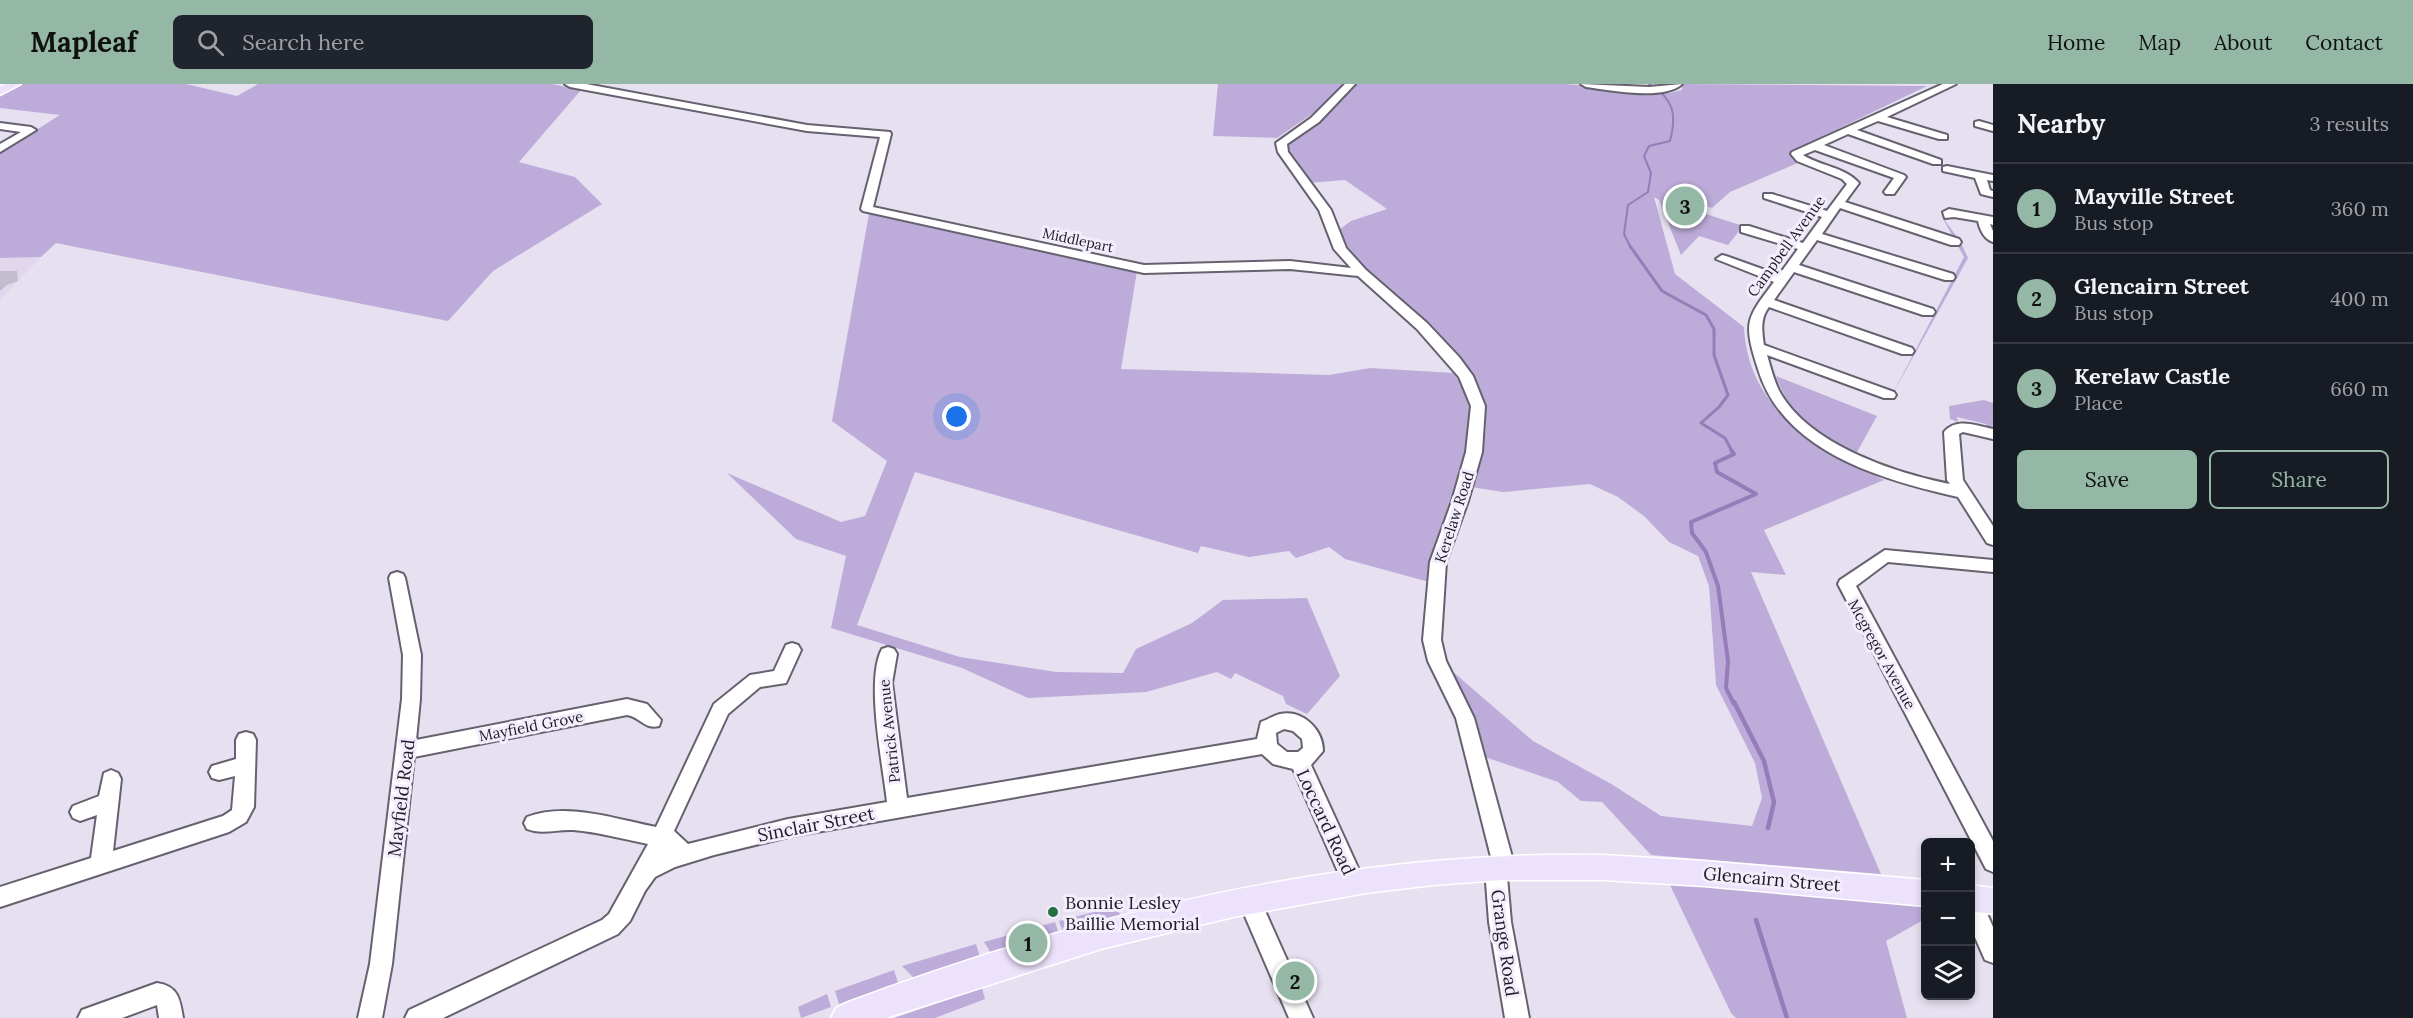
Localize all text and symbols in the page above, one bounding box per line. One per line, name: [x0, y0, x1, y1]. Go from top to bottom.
search box: [173, 15, 593, 69]
text: Mapleaf: [30, 24, 137, 60]
icon: search: [194, 26, 227, 59]
text: Search here: [242, 28, 364, 56]
text: Home: [2047, 29, 2105, 56]
text: Map: [2138, 29, 2181, 56]
text: About: [2214, 29, 2272, 56]
text: Contact: [2305, 29, 2383, 56]
text: Nearby: [2017, 107, 2105, 140]
text: 3 results: [2310, 111, 2389, 136]
text: Mayville Street: [2074, 182, 2234, 210]
pin: 3: [1666, 184, 1704, 228]
street label: Campbell Avenue: [1743, 192, 1829, 300]
text: 1: [2032, 196, 2041, 221]
text: 360 m: [2331, 196, 2389, 221]
text: Bus stop: [2074, 210, 2153, 235]
street label: Middlepart: [1041, 224, 1116, 256]
text: Glencairn Street: [2074, 272, 2249, 300]
text: 2: [2031, 286, 2042, 311]
text: 400 m: [2330, 286, 2389, 311]
text: Bus stop: [2074, 300, 2153, 325]
text: Kerelaw Castle: [2074, 362, 2230, 390]
text: 3: [2031, 376, 2042, 401]
text: 660 m: [2330, 376, 2389, 401]
text: Place: [2074, 390, 2123, 415]
your location: [942, 402, 971, 431]
button: Save: [2017, 450, 2197, 509]
button: Share: [2209, 450, 2389, 509]
street label: Kerelaw Road: [1430, 469, 1478, 565]
street label: Mcgregor Avenue: [1844, 596, 1920, 712]
street label: Patrick Avenue: [874, 678, 904, 784]
street label: Mayfield Grove: [477, 707, 585, 745]
street label: Mayfield Road: [382, 738, 420, 858]
street label: Loccard Road: [1291, 765, 1361, 879]
street label: Sinclair Street: [756, 801, 876, 847]
map controls: [1921, 838, 1975, 1000]
button: +: [1921, 838, 1975, 892]
street label: Glencairn Street: [1702, 862, 1842, 896]
street label: Grange Road: [1486, 888, 1524, 998]
place label: Bonnie Lesley Baillie Memorial: [1065, 891, 1200, 935]
button: −: [1921, 892, 1975, 946]
marker: Bonnie Lesley Baillie Memorial: [1046, 905, 1060, 919]
pin: 1: [1008, 920, 1048, 966]
button: layers: [1921, 946, 1975, 1000]
pin: 2: [1276, 958, 1314, 1004]

